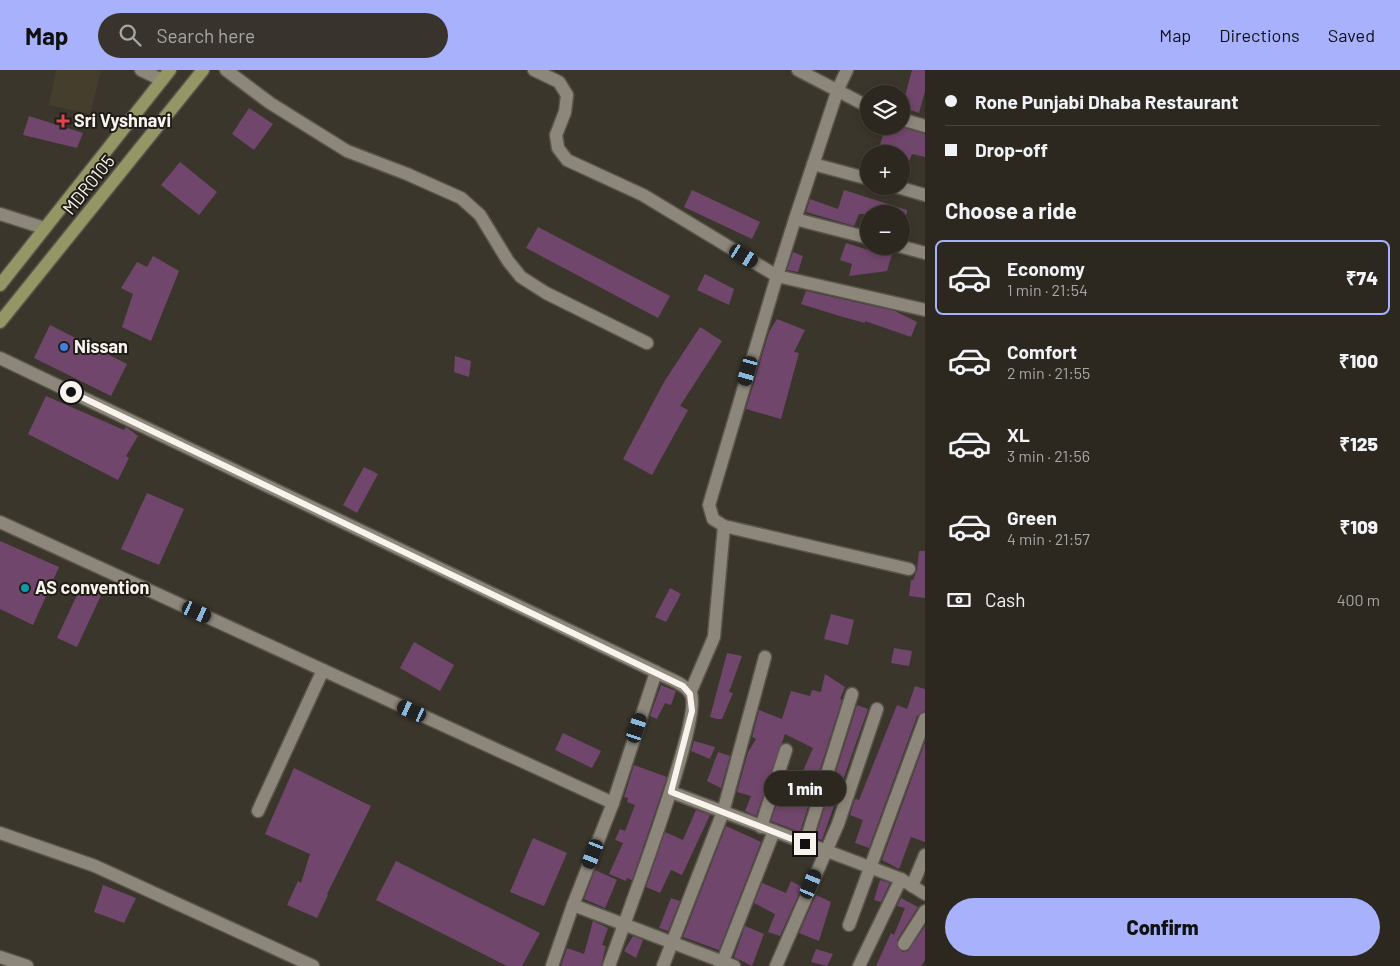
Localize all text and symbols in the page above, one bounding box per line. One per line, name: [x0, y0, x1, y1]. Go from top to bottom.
search box: [98, 13, 448, 58]
text: Map: [25, 21, 68, 50]
icon: search: [116, 21, 144, 49]
text: Search here: [156, 24, 255, 47]
text: Map: [1159, 24, 1191, 46]
text: Directions: [1219, 24, 1300, 46]
text: Saved: [1328, 24, 1375, 46]
map controls: [860, 85, 910, 255]
button: layers: [860, 85, 910, 135]
text: Rone Punjabi Dhaba Restaurant: [975, 90, 1238, 113]
place label: Sri Vyshnavi: [74, 109, 171, 131]
marker: Sri Vyshnavi: [56, 114, 70, 128]
text: Drop-off: [975, 138, 1048, 161]
button: +: [860, 145, 910, 195]
street label: MDR0105: [58, 150, 119, 219]
text: Choose a ride: [945, 197, 1077, 223]
button: −: [860, 205, 910, 255]
car: [727, 242, 760, 270]
icon: car: [947, 255, 992, 300]
text: Economy: [1007, 257, 1085, 280]
text: ₹74: [1346, 266, 1378, 289]
text: 1 min · 21:54: [1007, 280, 1088, 299]
place label: Nissan: [74, 335, 128, 357]
icon: car: [947, 338, 992, 383]
text: Comfort: [1007, 340, 1077, 363]
marker: Nissan: [58, 341, 70, 353]
text: ₹100: [1339, 349, 1378, 372]
car: [736, 355, 759, 387]
text: 2 min · 21:55: [1007, 363, 1090, 382]
route start: [60, 381, 82, 403]
icon: car: [947, 421, 992, 466]
text: XL: [1007, 423, 1030, 446]
text: ₹125: [1339, 432, 1378, 455]
text: 3 min · 21:56: [1007, 446, 1090, 465]
icon: car: [947, 504, 992, 549]
text: Green: [1007, 506, 1057, 529]
text: ₹109: [1339, 515, 1378, 538]
text: 4 min · 21:57: [1007, 529, 1090, 548]
place label: AS convention: [35, 576, 149, 598]
marker: AS convention: [19, 582, 31, 594]
icon: cash: [945, 586, 973, 614]
text: Cash: [985, 588, 1026, 611]
text: 400 m: [1337, 590, 1380, 609]
car: [180, 599, 213, 625]
car: [395, 698, 428, 724]
car: [625, 711, 648, 745]
callout: 1 min: [764, 772, 846, 806]
text: 1 min: [787, 779, 823, 798]
route end: [794, 833, 816, 855]
car: [580, 837, 605, 871]
car: [798, 867, 823, 901]
button: Confirm: [945, 898, 1380, 956]

